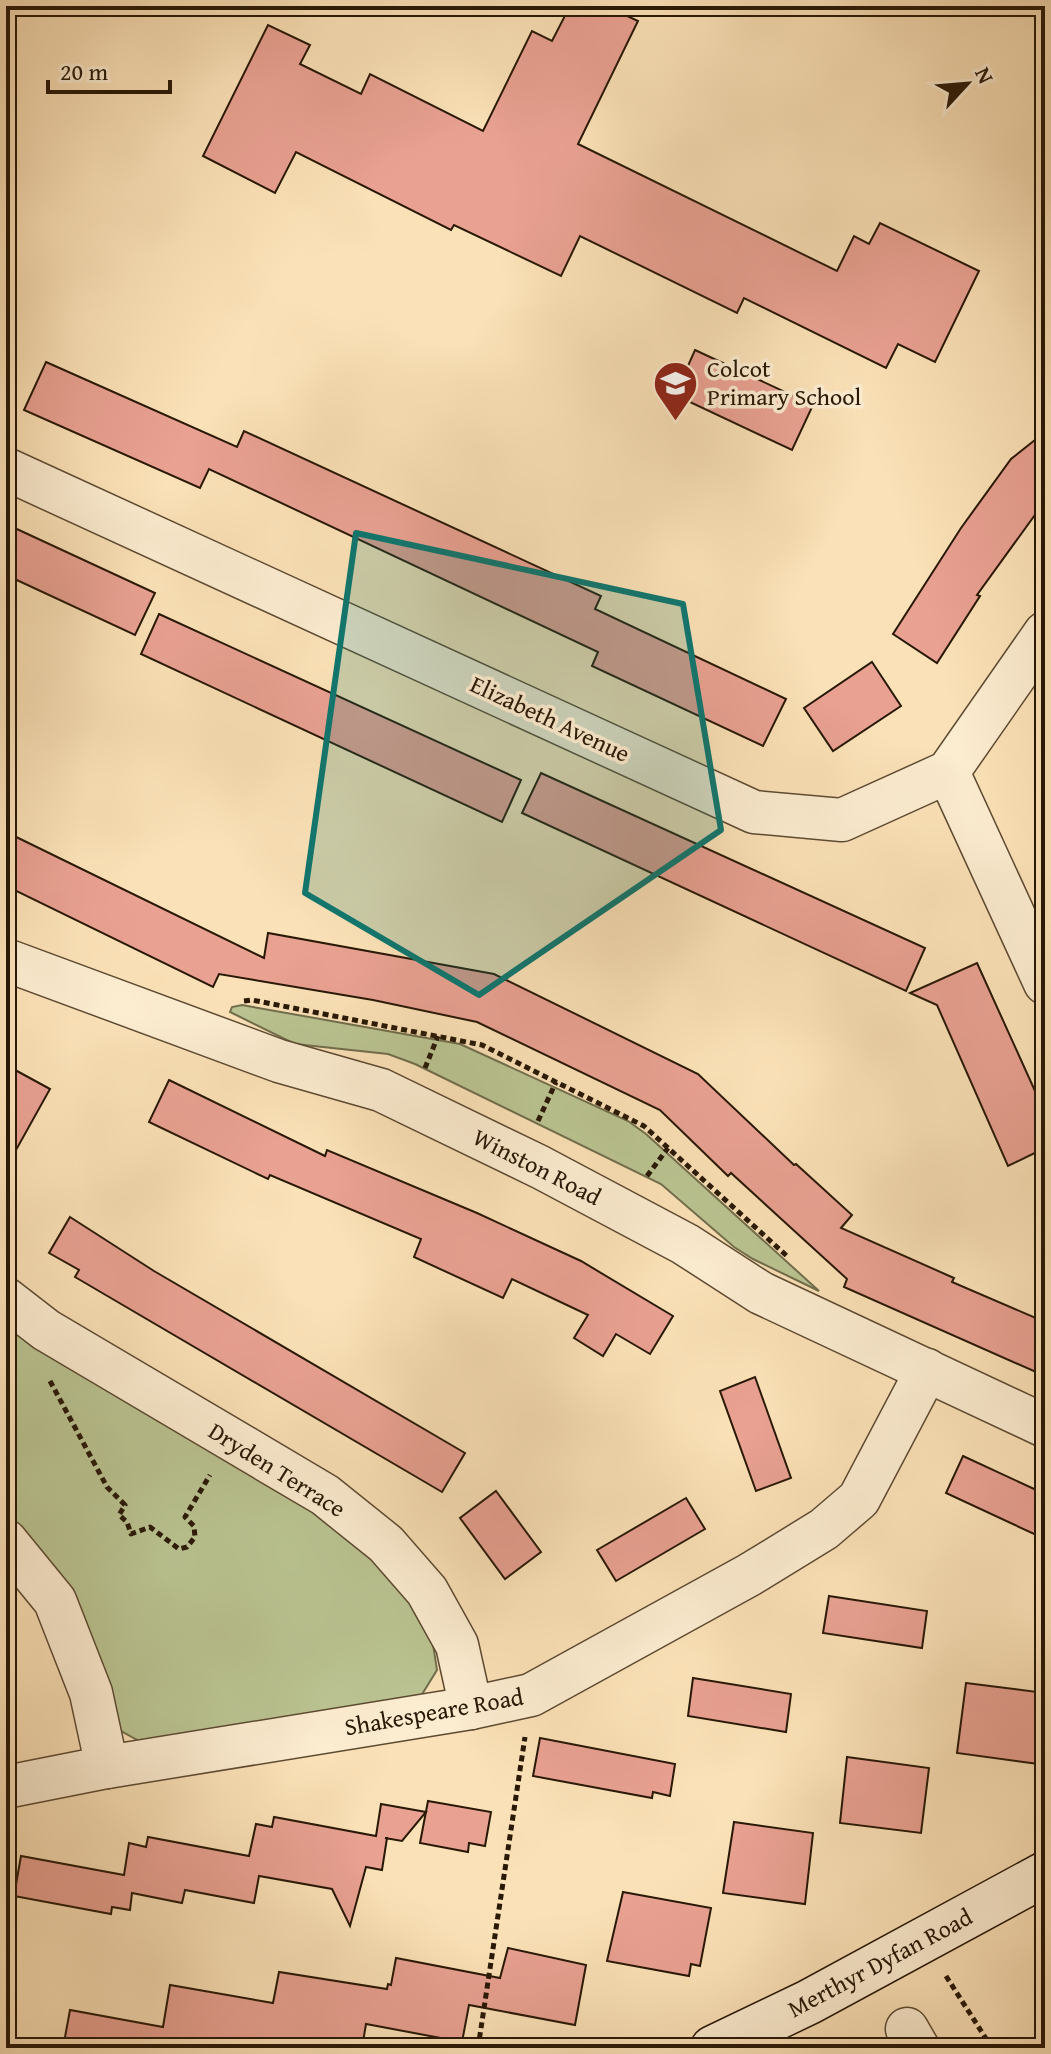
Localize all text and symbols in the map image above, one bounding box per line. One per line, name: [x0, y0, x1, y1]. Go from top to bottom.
scale bar: [48, 44, 170, 94]
north arrow: [927, 44, 1007, 124]
text: 20 m: [60, 54, 108, 89]
text: N: [967, 62, 1003, 89]
place label: Colcot Primary School: [707, 351, 862, 414]
school or university icon: Colcot Primary School: [652, 359, 700, 422]
street label: Elizabeth Avenue: [465, 666, 636, 771]
street label: Winston Road: [467, 1119, 608, 1214]
street label: Dryden Terrace: [202, 1413, 353, 1526]
street label: Shakespeare Road: [342, 1679, 526, 1744]
street label: Merthyr Dyfan Road: [781, 1899, 978, 2026]

